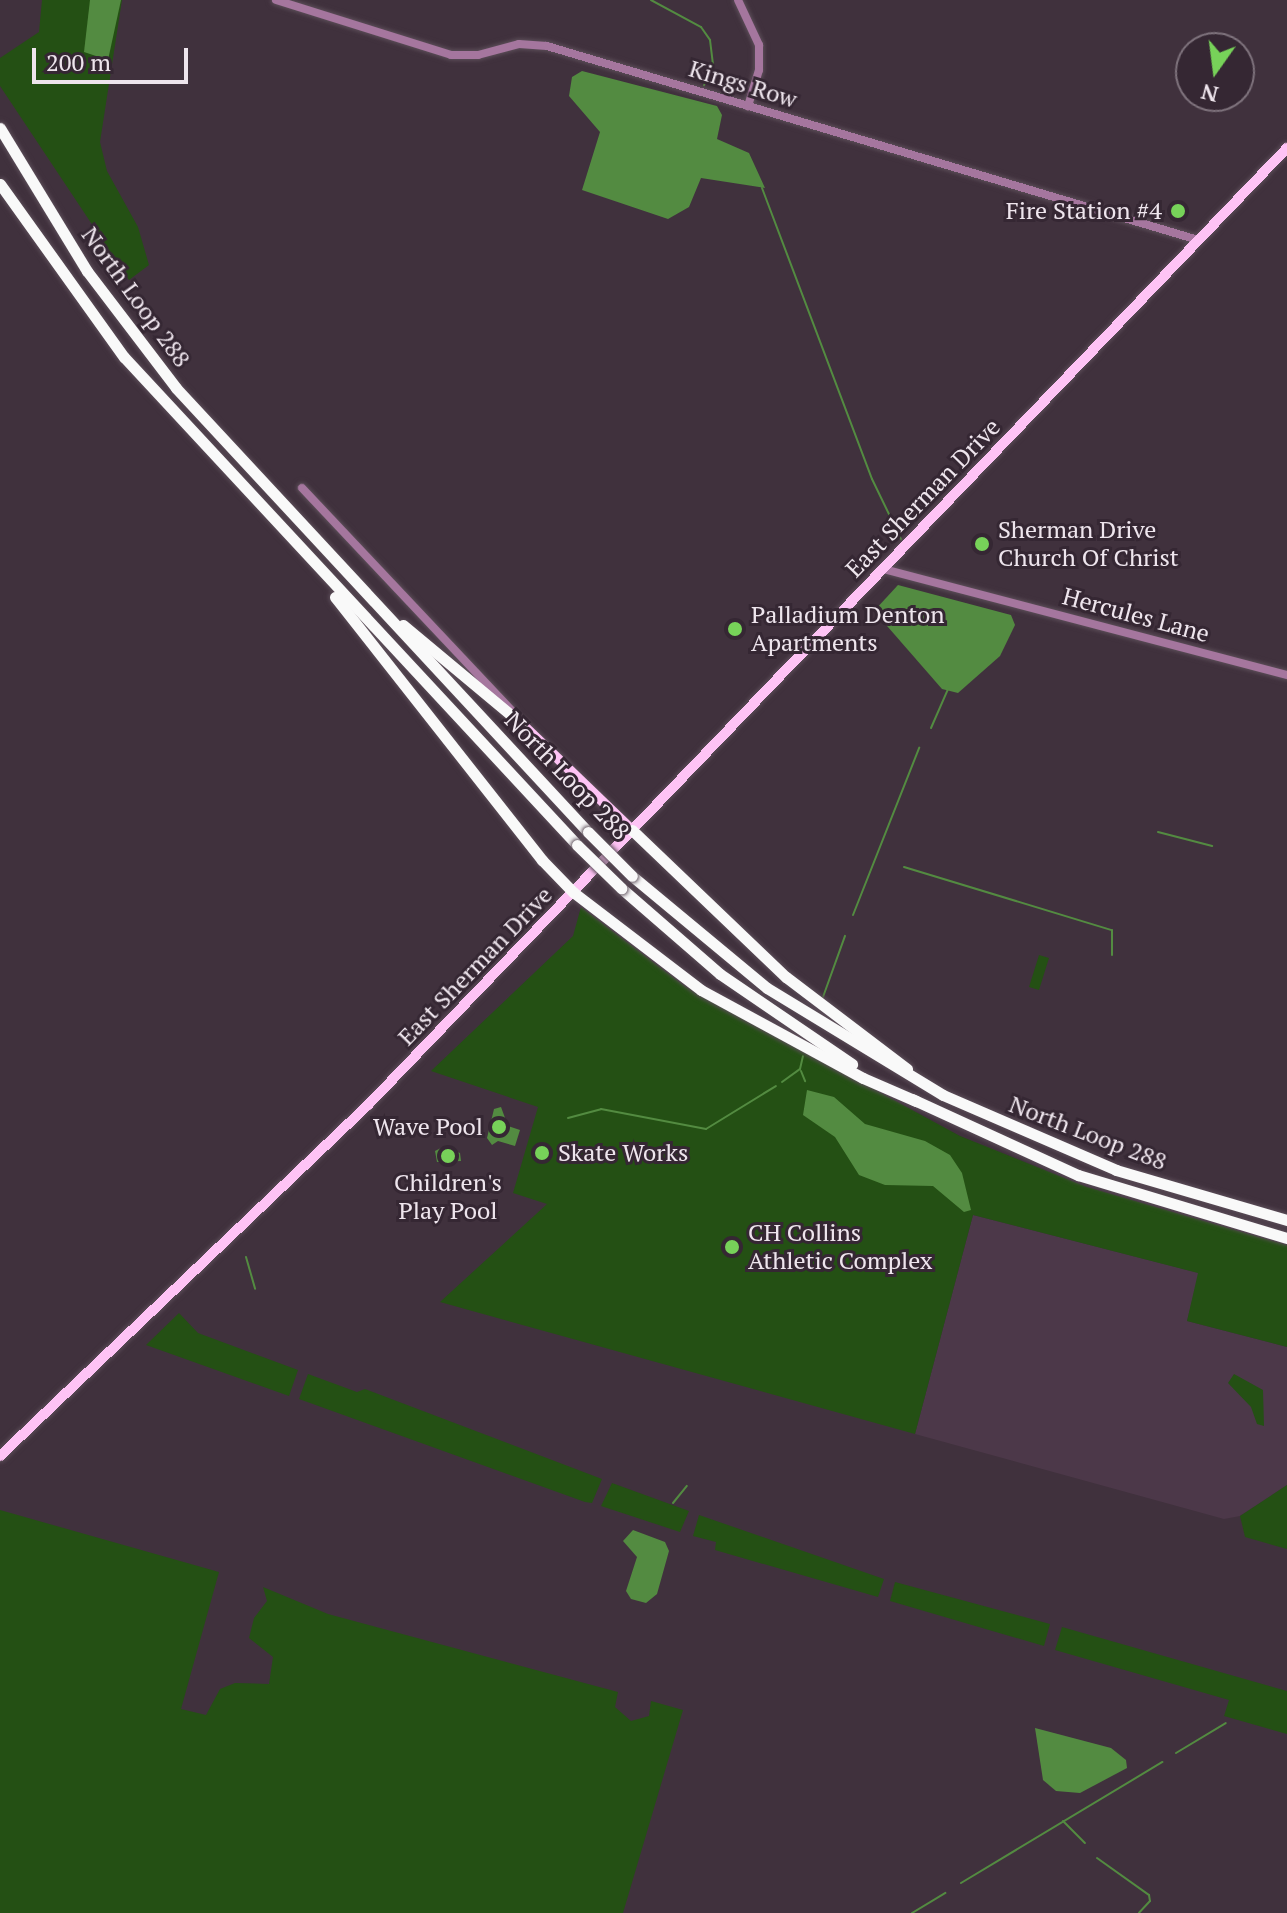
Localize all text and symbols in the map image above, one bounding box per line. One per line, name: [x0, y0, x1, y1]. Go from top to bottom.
scale bar: [36, 32, 192, 82]
north arrow: [1175, 32, 1255, 112]
text: 200 m: [46, 46, 111, 78]
street label: Kings Row: [686, 54, 800, 114]
text: N: [1198, 78, 1221, 110]
place label: Fire Station #4: [1006, 197, 1162, 225]
marker: Fire Station #4: [1169, 202, 1187, 220]
street label: North Loop 288: [75, 221, 197, 373]
street label: East Sherman Drive: [840, 413, 1006, 583]
place label: Sherman Drive Church Of Christ: [998, 516, 1179, 572]
marker: Sherman Drive Church Of Christ: [973, 535, 991, 553]
street label: Hercules Lane: [1059, 582, 1213, 648]
place label: Palladium Denton Apartments: [751, 601, 945, 657]
marker: Palladium Denton Apartments: [726, 620, 744, 638]
street label: North Loop 288: [499, 706, 635, 846]
street label: East Sherman Drive: [392, 881, 558, 1051]
street label: North Loop 288: [1005, 1090, 1171, 1176]
place label: Wave Pool: [373, 1113, 483, 1141]
marker: Wave Pool: [490, 1118, 508, 1136]
place label: Skate Works: [558, 1139, 688, 1167]
marker: Skate Works: [533, 1144, 551, 1162]
marker: Children's Play Pool: [439, 1147, 457, 1165]
place label: Children's Play Pool: [394, 1169, 502, 1225]
place label: CH Collins Athletic Complex: [748, 1219, 932, 1275]
marker: CH Collins Athletic Complex: [723, 1238, 741, 1256]

